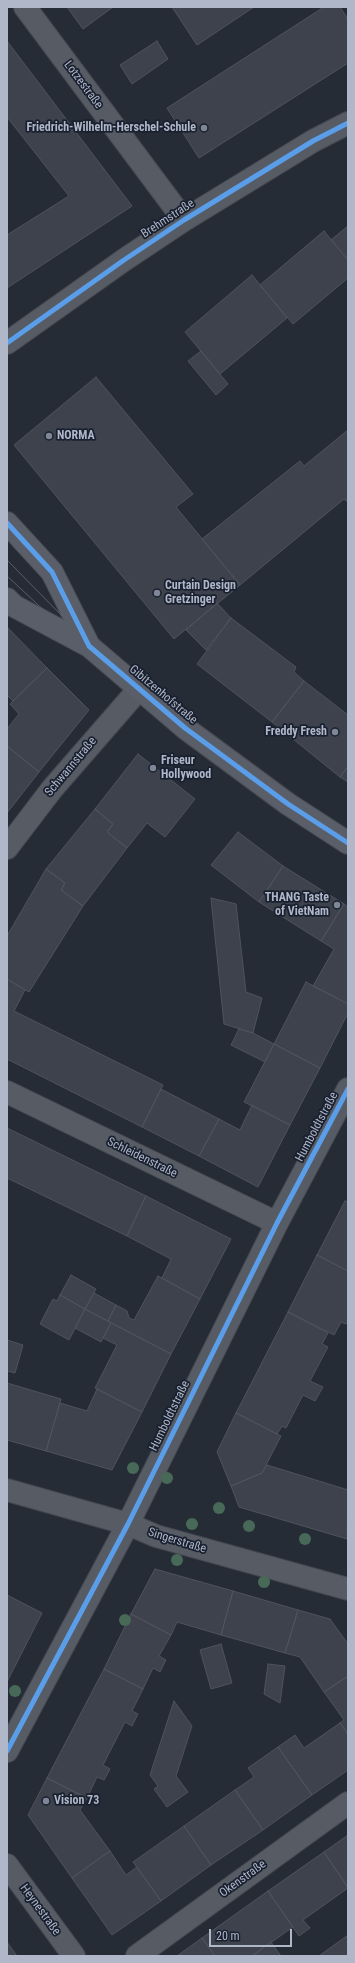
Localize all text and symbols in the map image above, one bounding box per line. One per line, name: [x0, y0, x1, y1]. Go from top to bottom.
street label: Lotzestraße: [60, 58, 106, 112]
place label: Friedrich-Wilhelm-Herschel-Schule: [26, 121, 196, 135]
marker: Friedrich-Wilhelm-Herschel-Schule: [199, 123, 209, 133]
street label: Brehmstraße: [139, 196, 197, 242]
place label: NORMA: [57, 429, 95, 443]
marker: NORMA: [44, 431, 54, 441]
place label: Curtain Design Gretzinger: [165, 579, 236, 607]
marker: Curtain Design Gretzinger: [152, 588, 162, 598]
street label: Gibitzenhofstraße: [126, 662, 200, 728]
place label: Freddy Fresh: [265, 725, 327, 739]
marker: Freddy Fresh: [330, 727, 340, 737]
street label: Schwannstraße: [42, 734, 100, 800]
place label: Friseur Hollywood: [161, 754, 211, 782]
marker: Friseur Hollywood: [148, 763, 158, 773]
place label: THANG Taste of VietNam: [265, 891, 329, 919]
marker: THANG Taste of VietNam: [332, 900, 342, 910]
street label: Humboldtstraße: [293, 1090, 341, 1164]
street label: Schleidenstraße: [105, 1135, 179, 1181]
street label: Humboldtstraße: [147, 1378, 193, 1454]
street label: Singerstraße: [146, 1525, 208, 1557]
place label: Vision 73: [54, 1794, 99, 1808]
marker: Vision 73: [41, 1796, 51, 1806]
street label: Okenstraße: [217, 1857, 269, 1901]
street label: Heynestraße: [17, 1882, 63, 1938]
scale bar: [211, 1921, 294, 1947]
text: 20 m: [216, 1929, 240, 1943]

